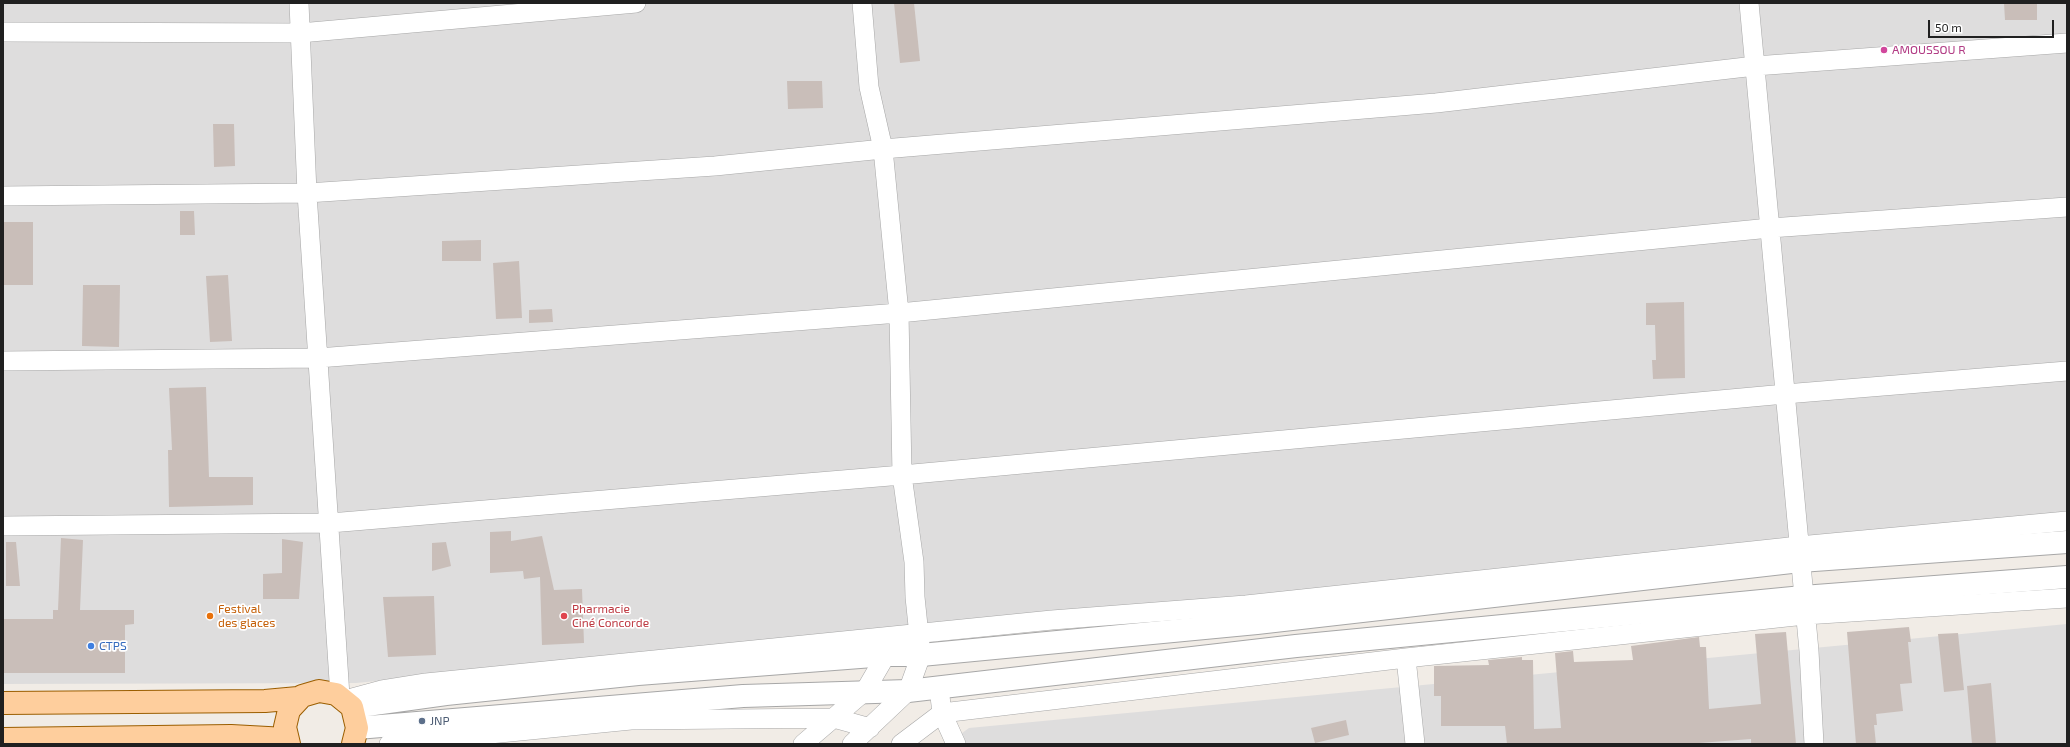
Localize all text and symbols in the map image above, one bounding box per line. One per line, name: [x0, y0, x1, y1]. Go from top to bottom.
scale bar: [1930, 12, 2056, 38]
text: 50 m: [1935, 20, 1962, 34]
place label: AMOUSSOU R: [1892, 43, 1966, 57]
marker: AMOUSSOU R: [1879, 45, 1889, 55]
place label: Festival des glaces: [218, 602, 275, 630]
place label: Pharmacie Ciné Concorde: [572, 602, 649, 630]
marker: Festival des glaces: [205, 611, 215, 621]
marker: Pharmacie Ciné Concorde: [559, 611, 569, 621]
place label: CTPS: [99, 639, 127, 653]
marker: CTPS: [86, 641, 96, 651]
place label: JNP: [430, 714, 450, 728]
marker: JNP: [417, 716, 427, 726]

